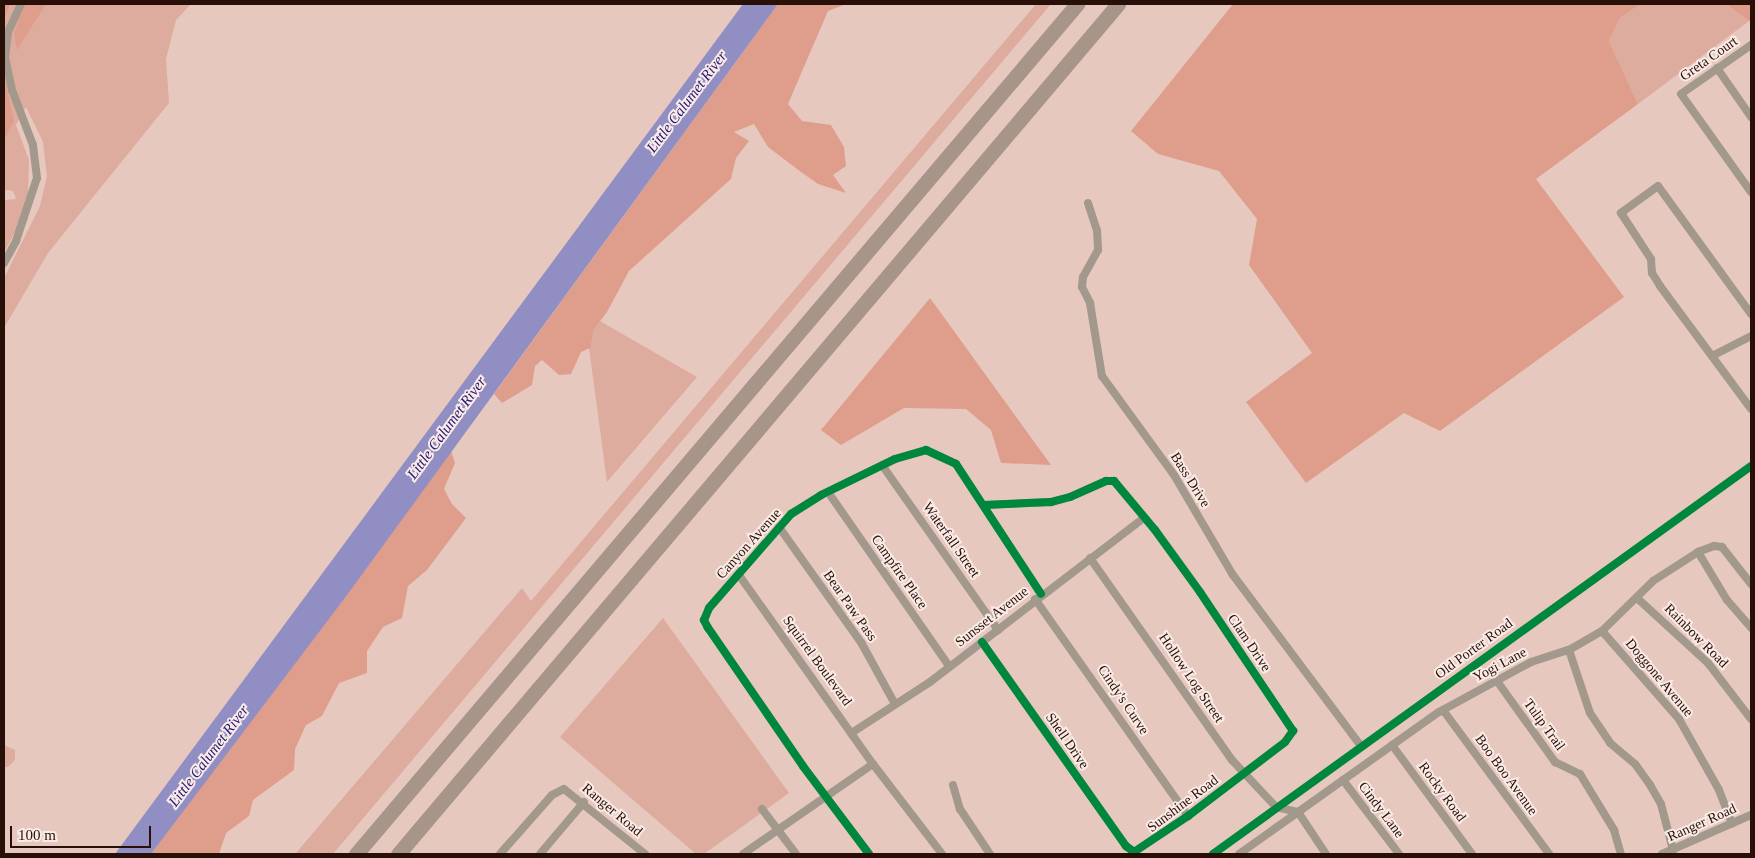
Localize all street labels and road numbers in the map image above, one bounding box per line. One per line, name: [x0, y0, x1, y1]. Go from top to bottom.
street label: Greta Court: [1677, 33, 1741, 85]
street label: Bass Drive: [1166, 449, 1214, 511]
street label: Waterfall Street: [919, 499, 983, 581]
street label: Canyon Avenue: [713, 505, 785, 583]
street label: Campfire Place: [867, 532, 931, 612]
street label: Bear Paw Pass: [819, 567, 881, 645]
street label: Sunsset Avenue: [952, 583, 1032, 651]
street label: Rainbow Road: [1661, 601, 1731, 671]
street label: Clam Drive: [1224, 611, 1274, 675]
street label: Squirrel Boulevard: [779, 613, 855, 709]
street label: Old Porter Road: [1432, 615, 1516, 683]
street label: Hollow Log Street: [1155, 630, 1227, 726]
street label: Doggone Avenue: [1621, 635, 1697, 721]
street label: Yogi Lane: [1470, 644, 1530, 686]
street label: Cindy's Curve: [1094, 662, 1152, 738]
street label: Tulip Trail: [1520, 696, 1568, 754]
street label: Shell Drive: [1042, 710, 1092, 772]
street label: Boo Boo Avenue: [1471, 731, 1541, 819]
street label: Rocky Road: [1415, 759, 1469, 825]
street label: Sunshine Road: [1144, 772, 1222, 836]
street label: Cindy Lane: [1355, 779, 1407, 841]
street label: Ranger Road: [578, 780, 646, 840]
street label: Ranger Road: [1665, 800, 1739, 846]

